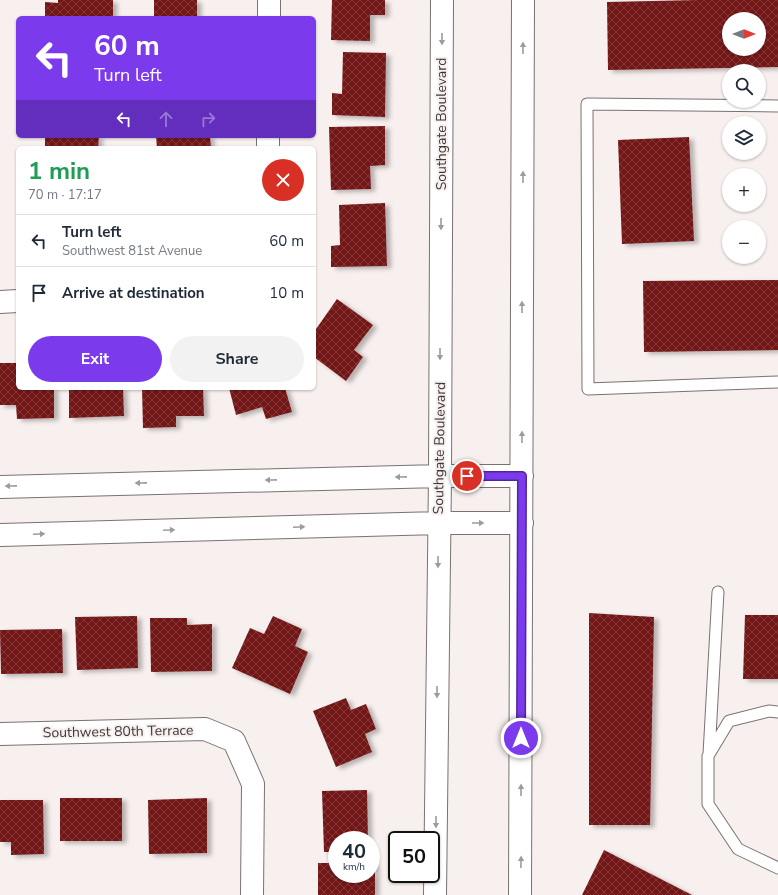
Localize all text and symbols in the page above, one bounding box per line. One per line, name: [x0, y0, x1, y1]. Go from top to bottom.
north arrow: [722, 12, 766, 56]
map controls: [722, 12, 766, 264]
text: 60 m: [94, 27, 160, 65]
icon: left: [28, 32, 80, 84]
one-way arrow: [439, 33, 445, 46]
one-way arrow: [520, 41, 526, 54]
street label: Southgate Boulevard: [432, 58, 451, 190]
text: Turn left: [94, 63, 162, 87]
button: search: [722, 64, 766, 108]
icon: left: [113, 108, 135, 130]
icon: ahead: [155, 108, 177, 130]
icon: right: [197, 108, 219, 130]
button: layers: [722, 116, 766, 160]
text: 1 min: [28, 155, 90, 187]
button: close: [262, 159, 304, 201]
button: +: [722, 168, 766, 212]
one-way arrow: [520, 170, 526, 183]
text: 70 m · 17:17: [28, 186, 102, 204]
one-way arrow: [438, 218, 444, 231]
button: −: [722, 220, 766, 264]
text: Turn left: [62, 222, 121, 242]
icon: left: [28, 230, 50, 252]
text: 60 m: [269, 231, 304, 251]
text: Southwest 81st Avenue: [62, 242, 202, 260]
icon: arrive: [28, 282, 50, 304]
text: Arrive at destination: [62, 283, 205, 303]
text: 10 m: [269, 283, 304, 303]
one-way arrow: [519, 300, 525, 313]
button: Exit: [28, 336, 162, 382]
button: Share: [170, 336, 304, 382]
one-way arrow: [437, 348, 443, 361]
street label: Southgate Boulevard: [429, 381, 450, 515]
one-way arrow: [519, 430, 525, 443]
pin: [450, 459, 484, 493]
icon: arrive: [456, 465, 478, 487]
one-way arrow: [394, 474, 407, 480]
one-way arrow: [264, 477, 277, 483]
one-way arrow: [134, 480, 147, 486]
one-way arrow: [5, 483, 17, 490]
one-way arrow: [472, 520, 485, 526]
one-way arrow: [293, 524, 306, 530]
one-way arrow: [163, 527, 175, 534]
one-way arrow: [33, 531, 46, 537]
one-way arrow: [435, 556, 441, 569]
one-way arrow: [434, 686, 440, 699]
position arrow: [500, 717, 542, 759]
street label: Southwest 80th Terrace: [43, 721, 193, 742]
one-way arrow: [518, 783, 524, 796]
one-way arrow: [433, 816, 439, 829]
speed limit sign: 50: [388, 831, 440, 883]
text: 40: [342, 838, 366, 865]
one-way arrow: [517, 856, 524, 868]
text: km/h: [343, 860, 365, 874]

